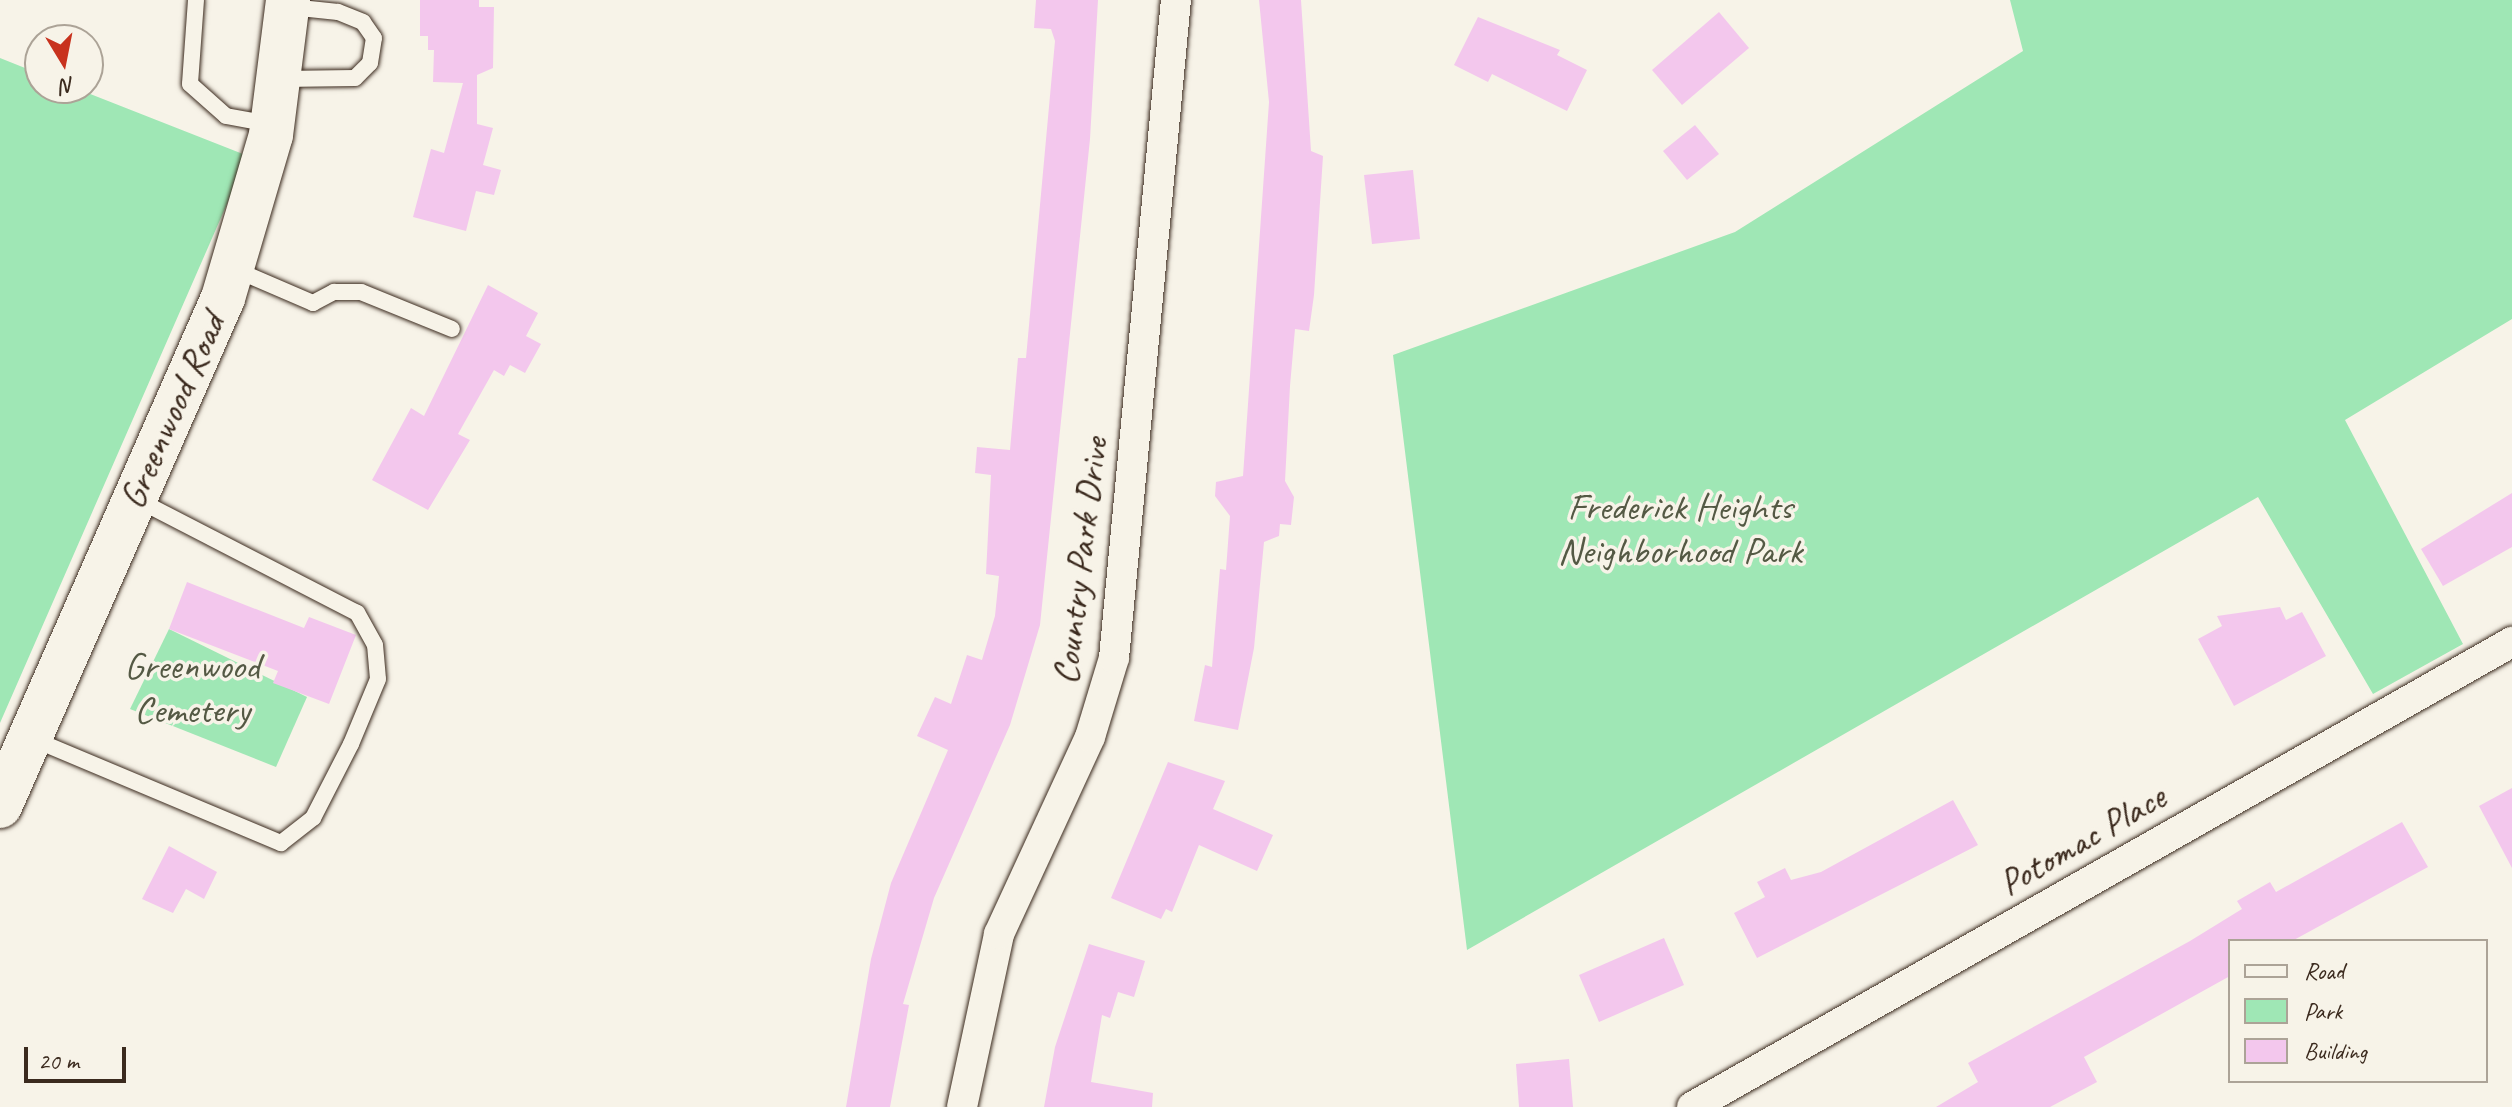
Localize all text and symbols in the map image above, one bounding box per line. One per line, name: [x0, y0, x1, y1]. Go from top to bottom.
north arrow: [24, 24, 104, 104]
text: N: [59, 71, 77, 101]
street label: Greenwood Road: [109, 307, 235, 515]
street label: Country Park Drive: [1042, 435, 1118, 687]
park label: Frederick Heights Neighborhood Park: [1557, 484, 1803, 574]
park label: Greenwood Cemetery: [124, 643, 260, 732]
street label: Potomac Place: [1991, 774, 2173, 906]
legend: [2228, 939, 2488, 1083]
text: Road: [2304, 956, 2344, 986]
text: Park: [2304, 996, 2342, 1026]
scale bar: [28, 1031, 130, 1081]
text: Building: [2304, 1036, 2367, 1066]
text: 20 m: [38, 1046, 79, 1076]

